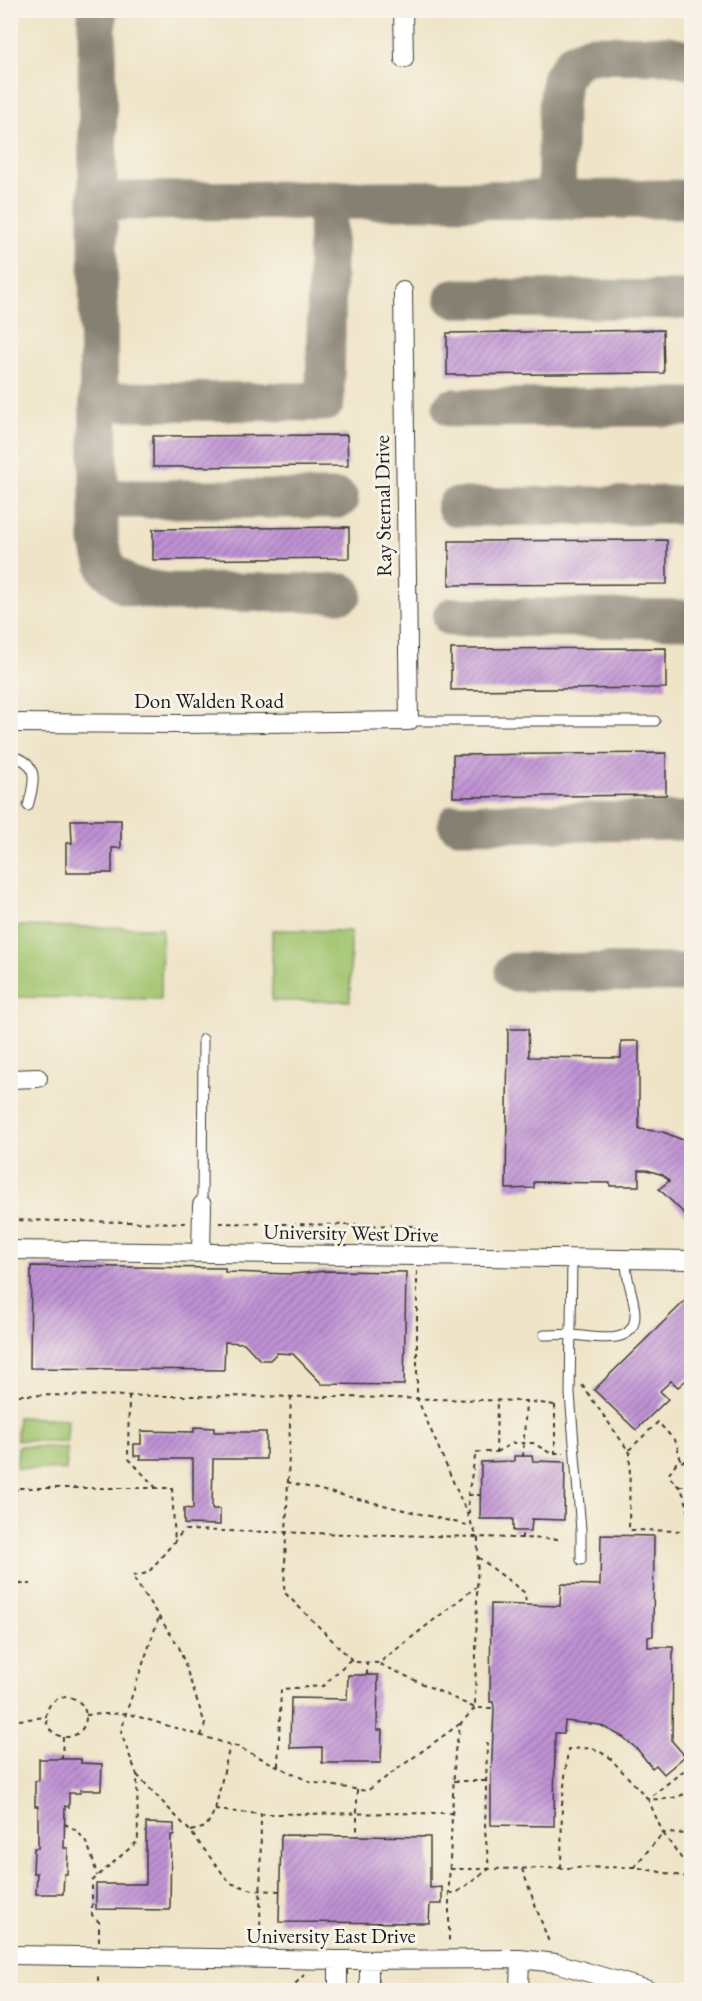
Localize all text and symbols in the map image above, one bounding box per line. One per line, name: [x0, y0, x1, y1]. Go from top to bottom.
street label: Ray Sternal Drive: [368, 435, 397, 577]
street label: Don Walden Road: [134, 687, 284, 714]
street label: University West Drive: [263, 1217, 439, 1248]
street label: University East Drive: [246, 1922, 416, 1949]

